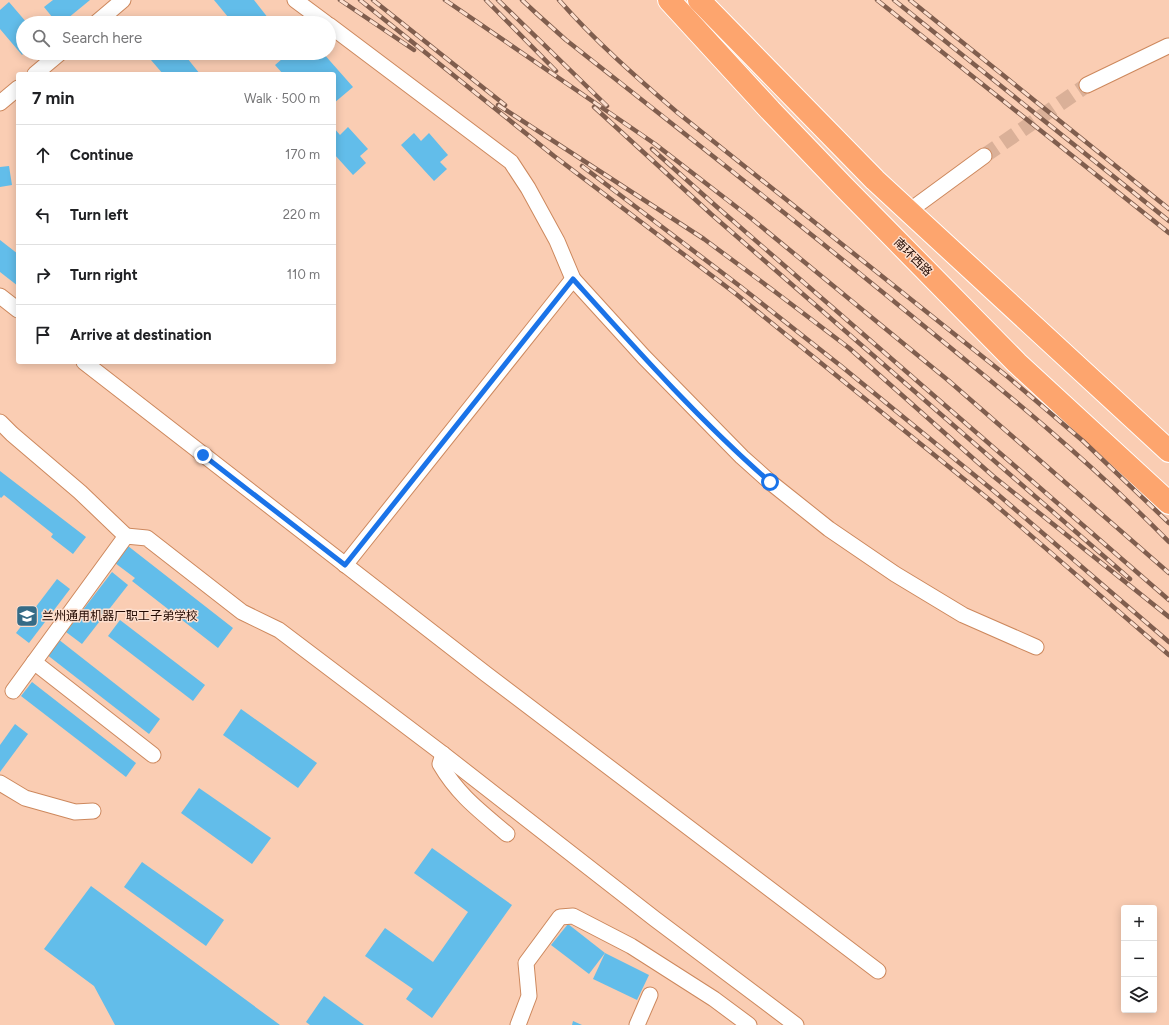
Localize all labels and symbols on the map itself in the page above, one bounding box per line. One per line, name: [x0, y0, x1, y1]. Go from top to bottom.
street label: 南环西路: [891, 235, 935, 279]
route end: [194, 446, 212, 464]
route start: [761, 473, 779, 491]
school or university icon: 兰州通用机器厂职工子弟学校: [14, 603, 40, 629]
place label: 兰州通用机器厂职工子弟学校: [42, 609, 198, 623]

